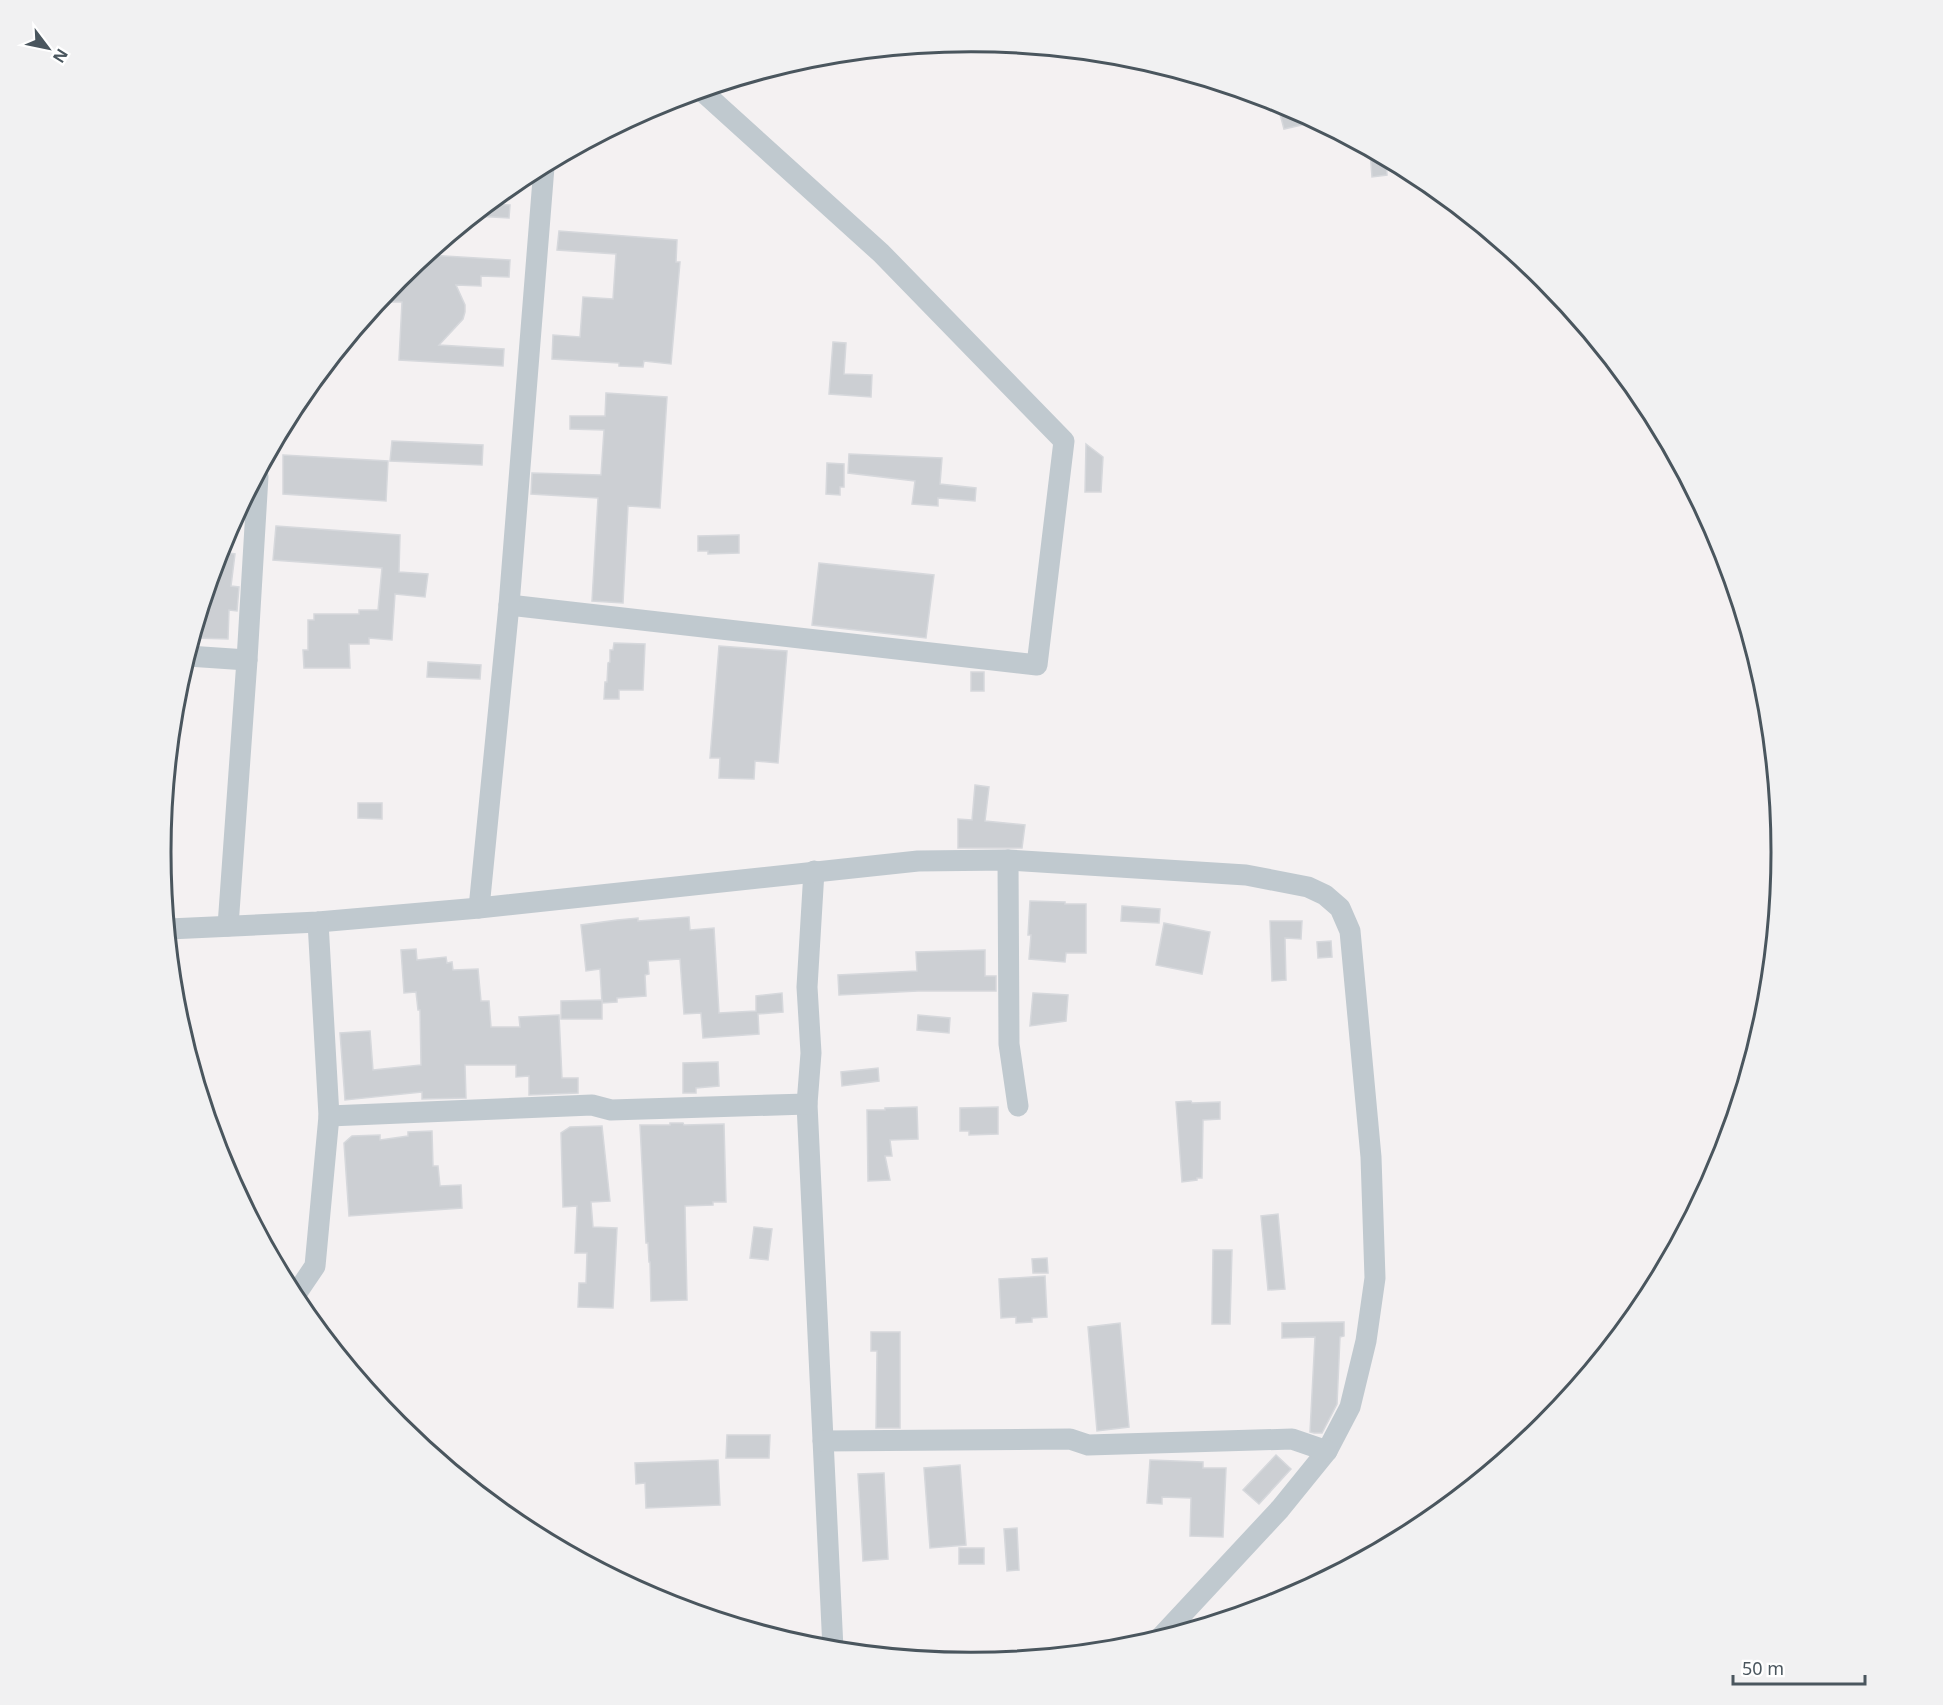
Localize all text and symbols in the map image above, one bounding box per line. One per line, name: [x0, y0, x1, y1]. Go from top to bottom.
north arrow: [18, 18, 78, 78]
text: N: [48, 45, 73, 67]
scale bar: [1733, 1648, 1865, 1686]
text: 50 m: [1742, 1656, 1784, 1680]

